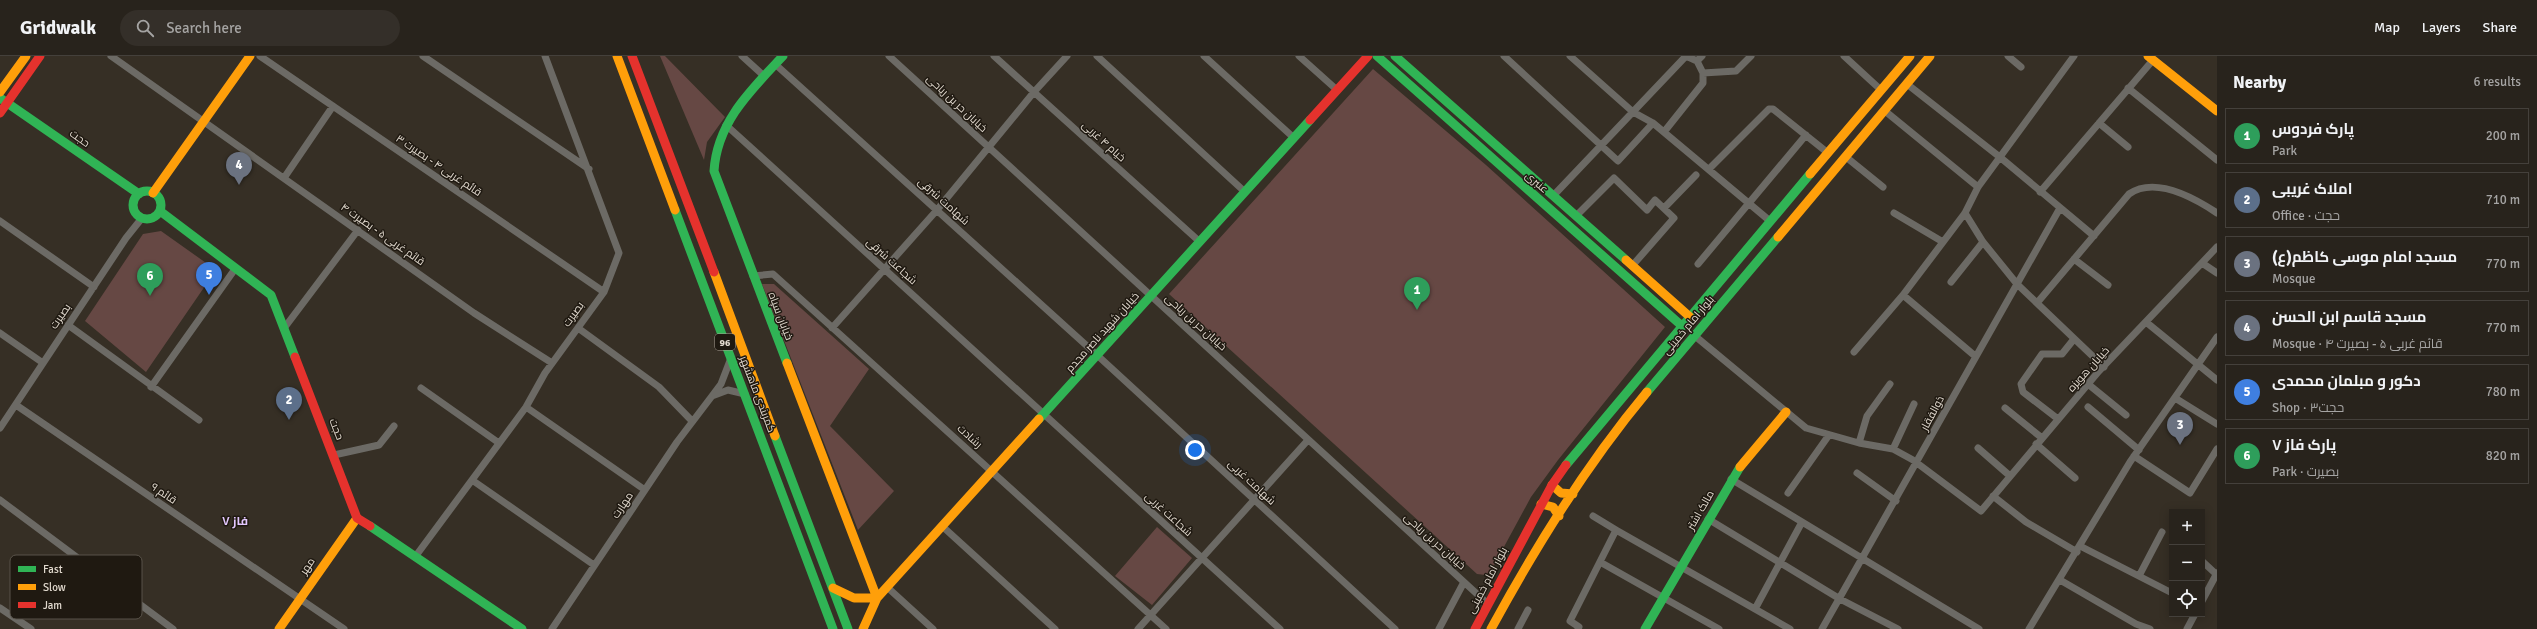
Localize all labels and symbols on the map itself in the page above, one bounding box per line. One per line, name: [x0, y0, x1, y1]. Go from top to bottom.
street label: خیابان حر بن ریاحی: [924, 72, 990, 135]
street label: خیام ۴ غربی: [1079, 118, 1128, 165]
street label: حجت: [67, 127, 92, 150]
street label: قائم غربی ۴ - بصیرت ۳: [393, 132, 484, 200]
pin: 4: [226, 152, 252, 185]
street label: عنبری: [1523, 169, 1551, 196]
street label: شهامت شرقی: [915, 175, 972, 228]
street label: قائم غربی ۵ - بصیرت ۴: [338, 201, 427, 269]
street label: شجاعت شرقی: [864, 235, 920, 287]
pin: 5: [196, 262, 222, 295]
pin: 6: [137, 263, 163, 296]
pin: 1: [1404, 277, 1430, 310]
street label: خیابان سپاه: [765, 290, 796, 342]
street label: خیابان شهید ناصر مجدم: [1063, 290, 1143, 376]
street label: خیابان حر بن ریاحی: [1162, 291, 1229, 353]
street label: بلوار امام خمینی: [1660, 293, 1718, 358]
street label: بصیرت: [560, 299, 587, 329]
street label: بصیرت: [47, 301, 74, 331]
road number: 96: [715, 334, 735, 350]
street label: خیابان هویزه: [2065, 344, 2112, 395]
street label: کمربندی ماهشهر: [737, 353, 778, 434]
pin: 2: [276, 387, 302, 420]
street label: ذوالفقار: [1917, 394, 1947, 434]
pin: 3: [2167, 412, 2193, 445]
street label: حجت: [327, 417, 346, 442]
street label: رشادت: [954, 422, 985, 451]
your location: [1185, 440, 1205, 460]
street label: شهامت غربی: [1225, 457, 1278, 508]
street label: قائم ۹: [148, 480, 179, 508]
street label: مالک اشتر: [1683, 488, 1717, 533]
street label: مهارت: [609, 490, 636, 521]
street label: شجاعت غربی: [1142, 490, 1195, 539]
street label: خیابان حر بن ریاحی: [1401, 510, 1468, 572]
district label: فاز ۷: [222, 514, 248, 529]
street label: بلوار امام خمینی: [1465, 545, 1511, 616]
legend: [10, 555, 142, 619]
street label: مهر: [297, 555, 318, 578]
text: Fast: [43, 563, 63, 576]
text: Slow: [43, 581, 66, 594]
text: Jam: [43, 599, 62, 612]

